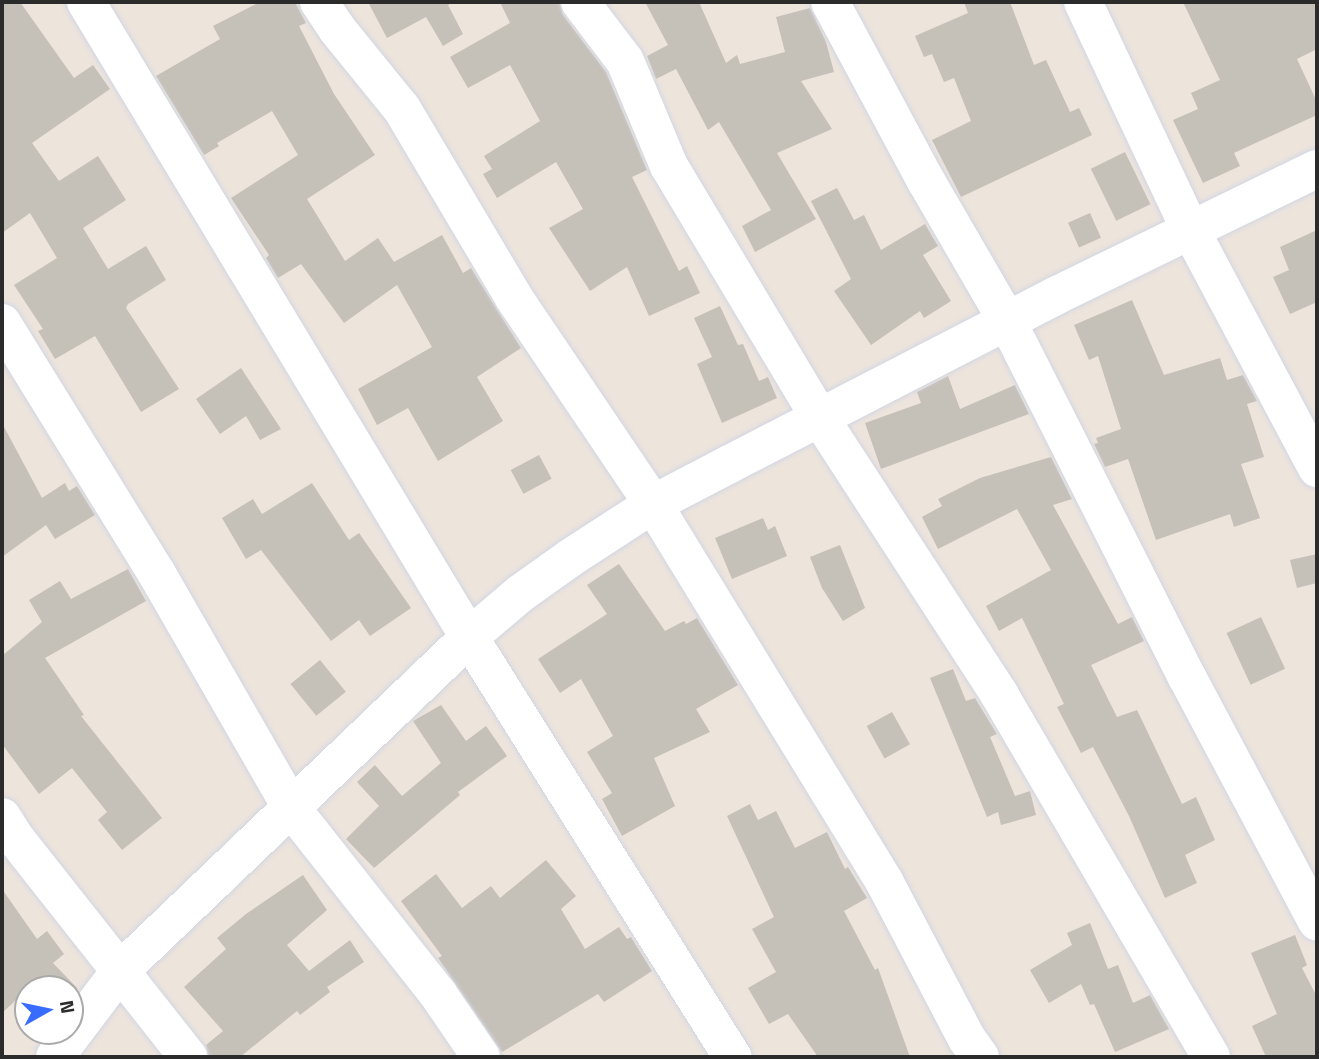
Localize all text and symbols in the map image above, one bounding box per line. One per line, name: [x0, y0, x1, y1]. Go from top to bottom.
north arrow: [14, 975, 84, 1045]
text: N: [53, 998, 84, 1016]

